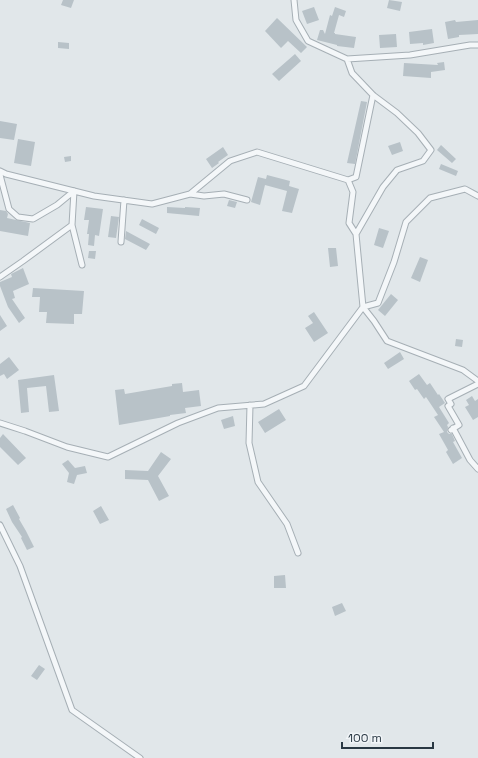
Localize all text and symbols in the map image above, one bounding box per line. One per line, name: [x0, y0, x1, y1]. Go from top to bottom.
scale bar: [342, 724, 433, 750]
text: 100 m: [348, 730, 382, 746]

